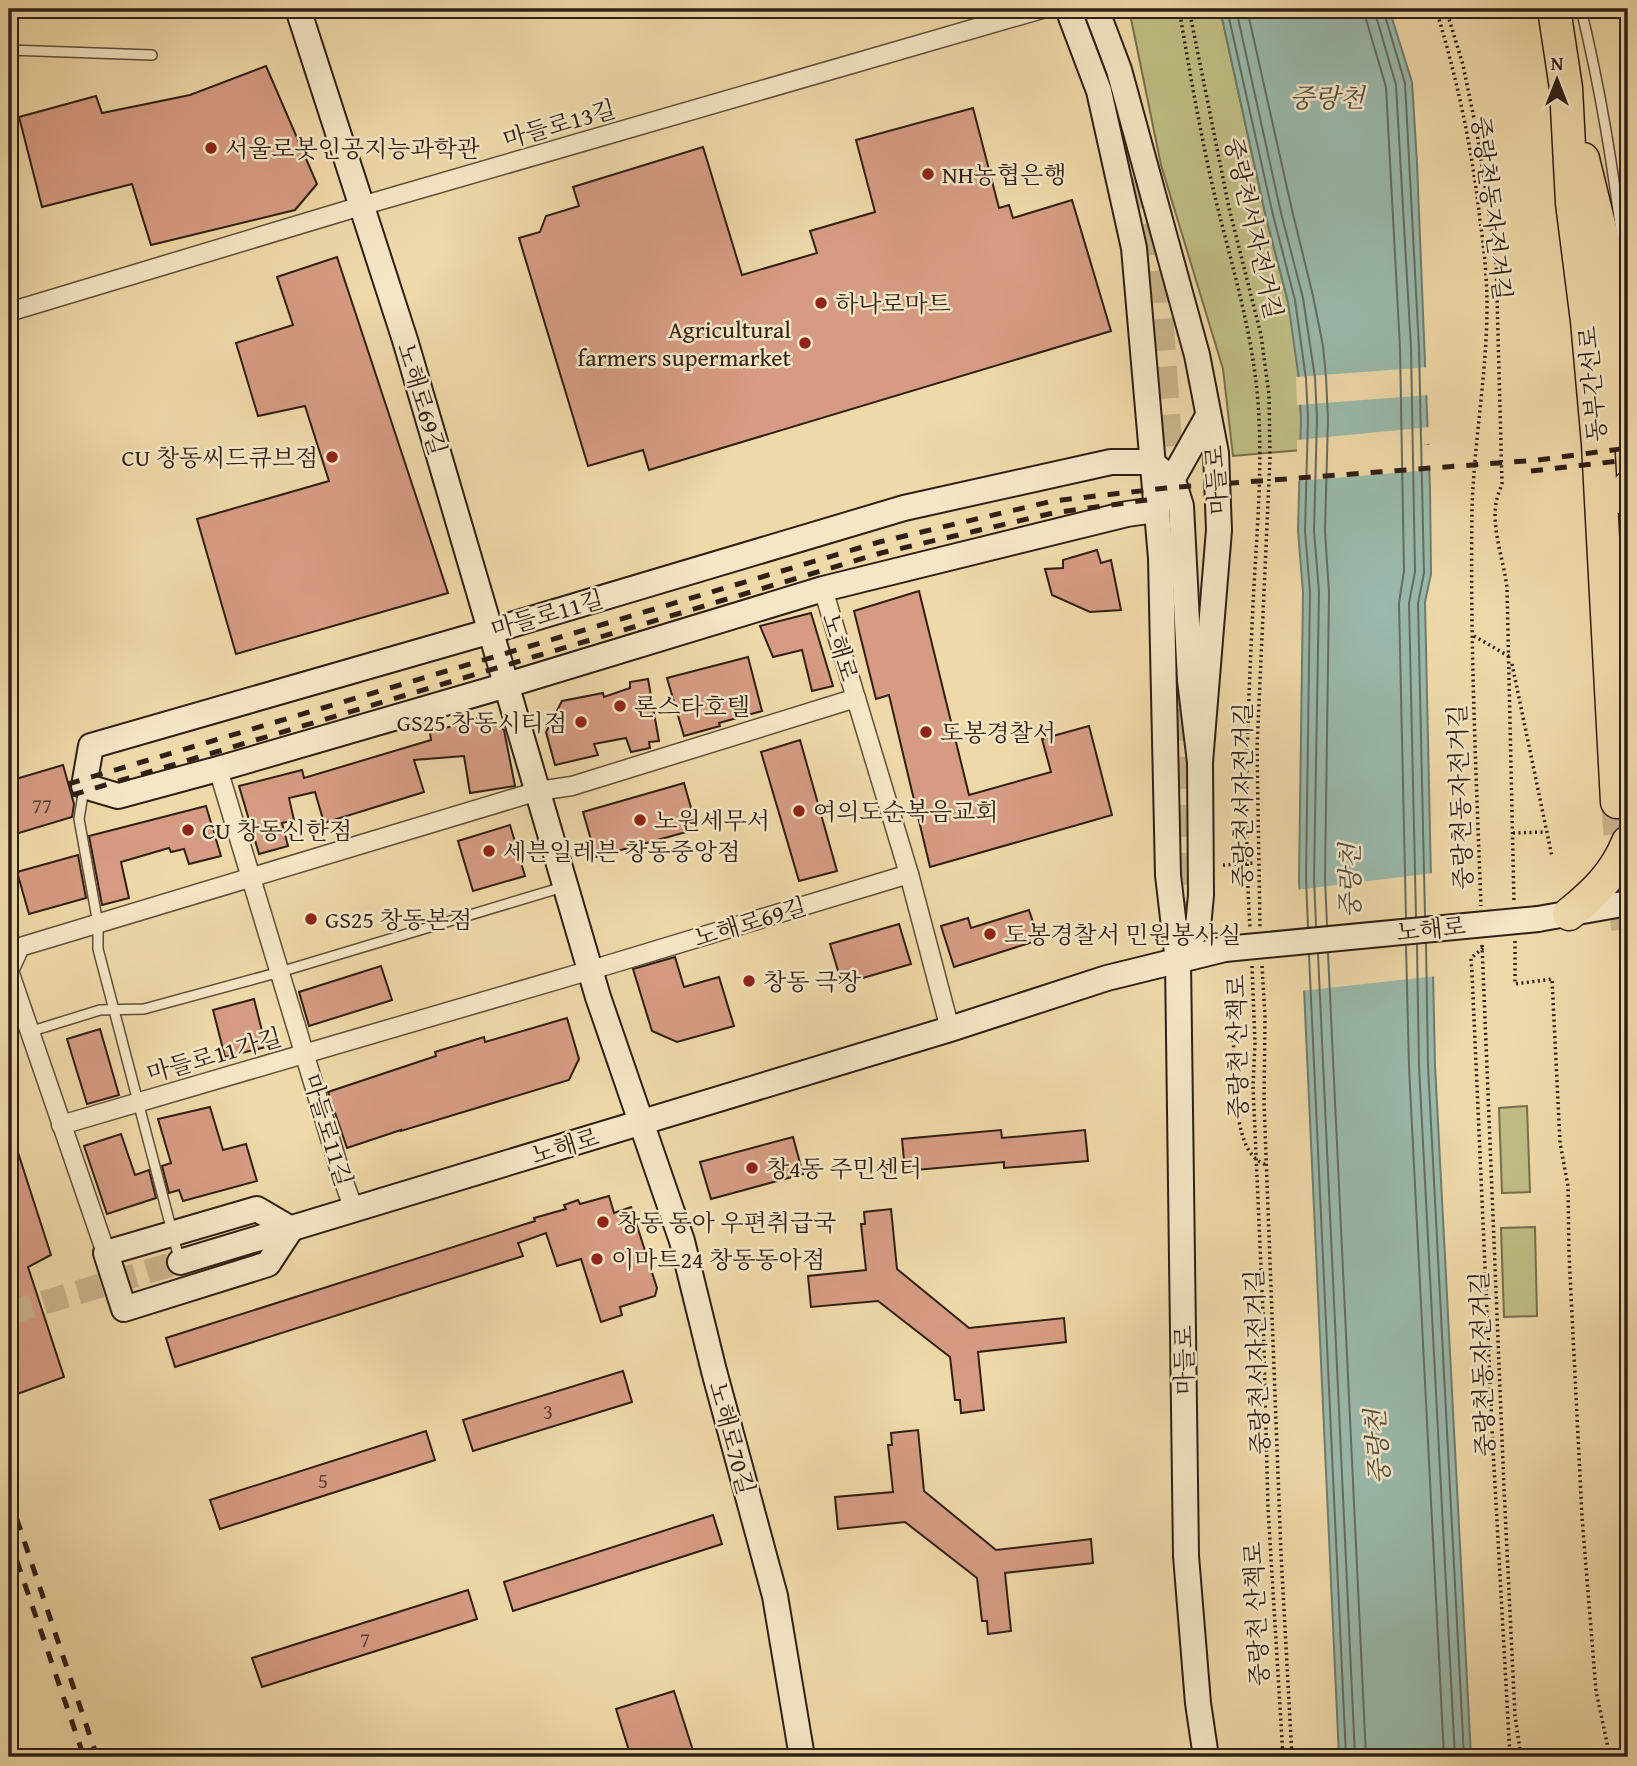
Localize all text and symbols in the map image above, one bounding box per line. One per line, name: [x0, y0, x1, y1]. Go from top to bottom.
north arrow: [1522, 46, 1592, 116]
text: N: [1551, 49, 1564, 77]
water label: 중랑천: [1289, 78, 1367, 117]
street label: 마들로13길: [498, 91, 620, 157]
street label: 중랑천동자전거길: [1463, 114, 1521, 302]
place label: 서울로봇인공지능과학관: [225, 131, 480, 166]
street label: 중랑천서자전거길: [1216, 134, 1292, 322]
marker: 서울로봇인공지능과학관: [203, 140, 219, 156]
place label: NH농협은행: [942, 157, 1066, 192]
marker: NH농협은행: [920, 166, 936, 182]
place label: 하나로마트: [835, 286, 951, 321]
marker: 하나로마트: [813, 295, 829, 311]
place label: Agricultural farmers supermarket: [578, 312, 792, 375]
street label: 동부간선로: [1570, 325, 1614, 443]
marker: Agricultural farmers supermarket: [797, 335, 813, 351]
street label: 노해로69길: [388, 338, 456, 460]
place label: CU 창동씨드큐브점: [122, 440, 318, 475]
street label: 마들로: [1196, 444, 1236, 516]
marker: CU 창동씨드큐브점: [324, 449, 340, 465]
street label: 마들로11길: [486, 581, 608, 647]
street label: 노해로: [813, 609, 867, 685]
place label: 론스타호텔: [634, 689, 750, 724]
marker: 론스타호텔: [612, 698, 628, 714]
street label: 중랑천서자전거길: [1225, 702, 1260, 888]
street label: 중랑천동자전거길: [1439, 704, 1481, 890]
place label: GS25 창동시티점: [397, 705, 567, 740]
marker: GS25 창동시티점: [573, 714, 589, 730]
place label: 도봉경찰서: [940, 715, 1056, 750]
marker: 도봉경찰서: [918, 724, 934, 740]
house number: 77: [32, 790, 52, 821]
place label: 여의도순복음교회: [813, 794, 998, 829]
place label: 노원세무서: [654, 803, 770, 838]
marker: 여의도순복음교회: [791, 803, 807, 819]
marker: 노원세무서: [632, 812, 648, 828]
place label: CU 창동신한점: [202, 813, 352, 848]
marker: CU 창동신한점: [180, 822, 196, 838]
place label: 세븐일레븐 창동중앙점: [503, 834, 740, 869]
water label: 중랑천: [1330, 841, 1369, 919]
marker: 세븐일레븐 창동중앙점: [481, 843, 497, 859]
street label: 노해로69길: [689, 888, 811, 956]
place label: GS25 창동본점: [325, 902, 472, 937]
street label: 노해로: [1395, 908, 1467, 950]
marker: GS25 창동본점: [303, 911, 319, 927]
place label: 도봉경찰서 민원봉사실: [1004, 917, 1241, 952]
marker: 도봉경찰서 민원봉사실: [982, 926, 998, 942]
place label: 창동 극장: [763, 964, 862, 999]
marker: 창동 극장: [741, 973, 757, 989]
street label: 중랑천 산책로: [1218, 975, 1256, 1119]
street label: 마들로11가길: [142, 1019, 286, 1091]
street label: 마들로11길: [294, 1069, 362, 1191]
street label: 노해로: [527, 1119, 603, 1173]
place label: 창4동 주민센터: [766, 1151, 922, 1186]
marker: 창4동 주민센터: [744, 1160, 760, 1176]
place label: 창동 동아 우편취급국: [617, 1205, 836, 1240]
marker: 창동 동아 우편취급국: [595, 1214, 611, 1230]
place label: 이마트24 창동동아점: [611, 1242, 825, 1277]
marker: 이마트24 창동동아점: [589, 1251, 605, 1267]
street label: 중랑천서자전거길: [1236, 1269, 1278, 1455]
street label: 중랑천동자전거길: [1461, 1271, 1503, 1457]
street label: 마들로: [1166, 1325, 1202, 1395]
street label: 노해로70길: [700, 1378, 764, 1498]
house number: 3: [543, 1396, 553, 1427]
water label: 중랑천: [1355, 1406, 1399, 1486]
house number: 5: [318, 1465, 328, 1496]
street label: 중랑천 산책로: [1235, 1541, 1277, 1687]
house number: 7: [360, 1624, 370, 1655]

